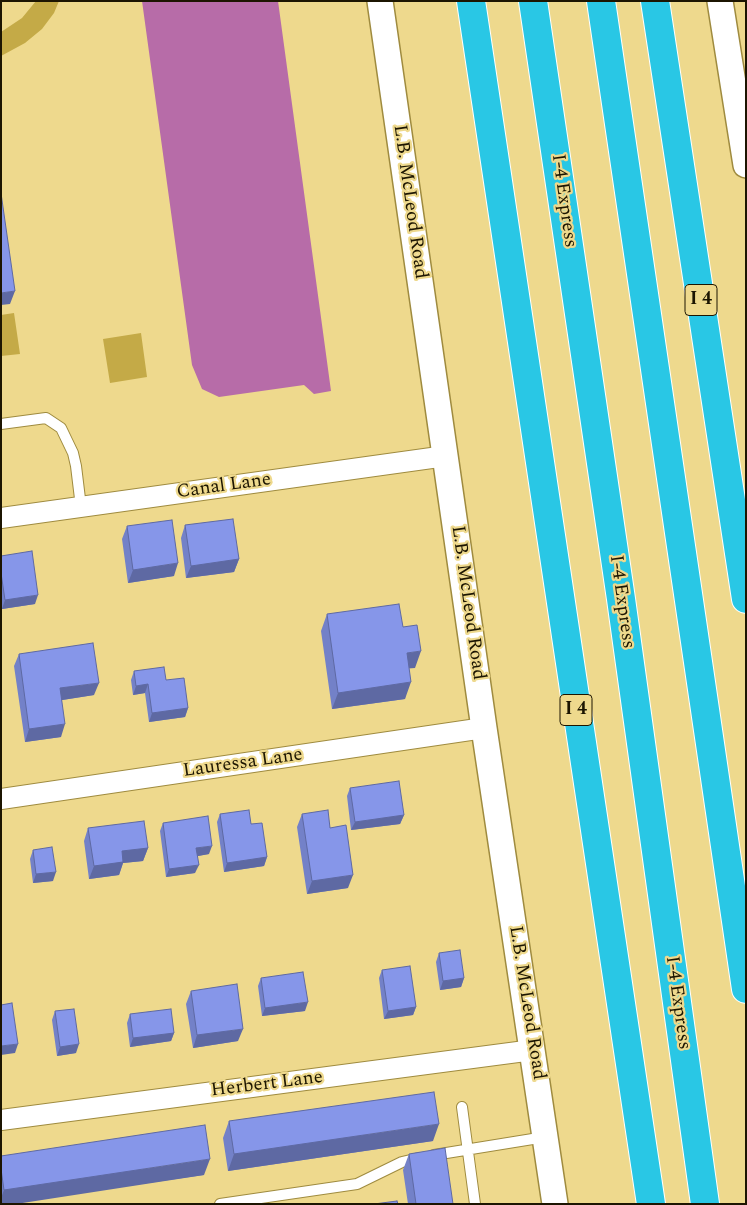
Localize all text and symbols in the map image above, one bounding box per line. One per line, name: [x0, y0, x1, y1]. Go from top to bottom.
street label: L.B. McLeod Road: [387, 123, 431, 281]
street label: I-4 Express: [545, 153, 581, 249]
road number: I 4: [685, 284, 717, 316]
street label: Canal Lane: [175, 469, 273, 505]
street label: L.B. McLeod Road: [445, 524, 489, 682]
street label: I-4 Express: [603, 554, 639, 650]
road number: I 4: [560, 694, 592, 726]
street label: Lauressa Lane: [182, 744, 304, 784]
street label: L.B. McLeod Road: [503, 924, 549, 1082]
street label: I-4 Express: [659, 955, 695, 1051]
street label: Herbert Lane: [210, 1067, 324, 1103]

